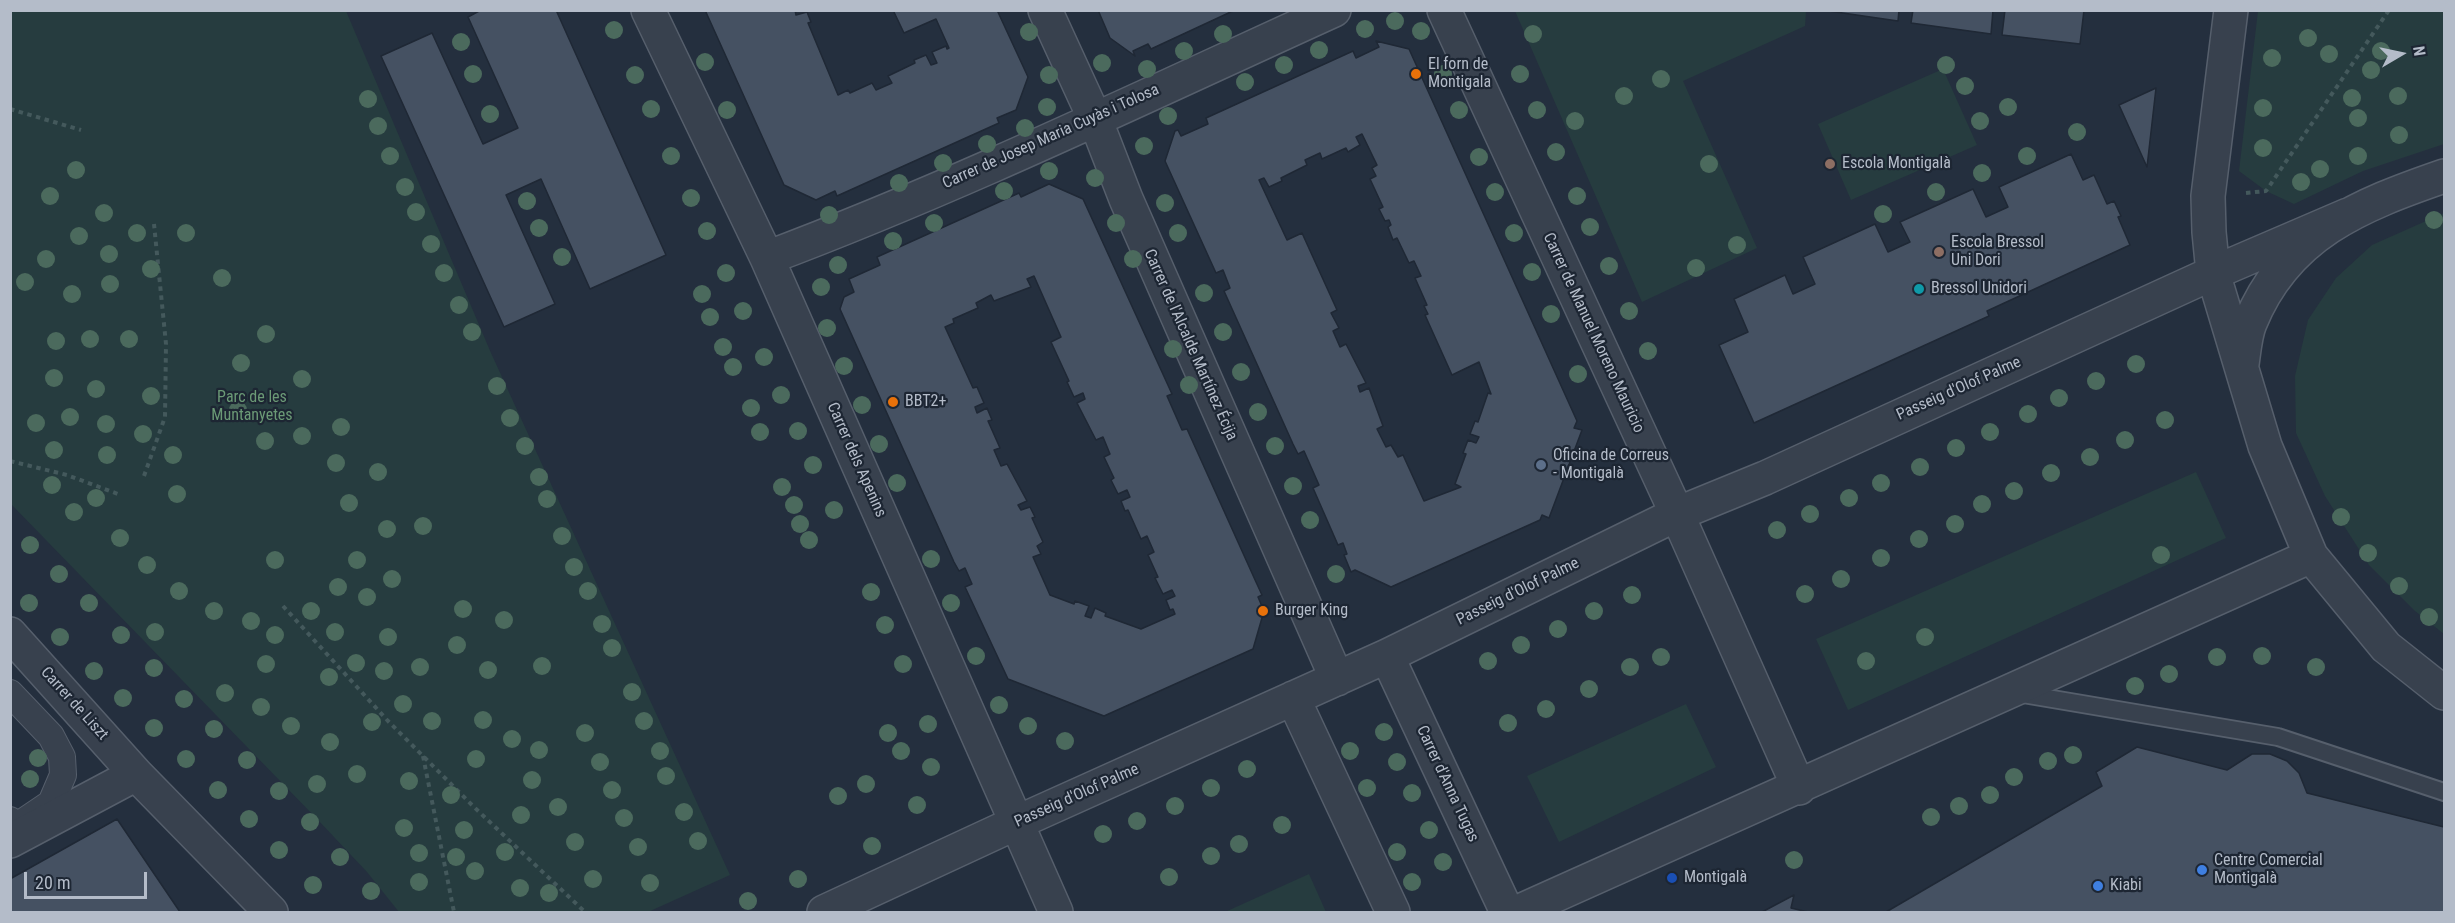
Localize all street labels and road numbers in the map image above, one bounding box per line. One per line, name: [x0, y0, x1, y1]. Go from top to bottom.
street label: Carrer de Josep Maria Cuyàs i Tolosa: [940, 80, 1162, 194]
street label: Carrer de Manuel Moreno Mauricio: [1538, 230, 1648, 436]
street label: Carrer de l'Alcalde Martínez Écija: [1139, 246, 1241, 444]
street label: Passeig d'Olof Palme: [1894, 353, 2024, 425]
street label: Carrer dels Apenins: [822, 400, 890, 520]
street label: Passeig d'Olof Palme: [1453, 554, 1583, 630]
street label: Carrer de Liszt: [36, 663, 112, 745]
street label: Carrer d'Anna Tugas: [1412, 723, 1482, 845]
street label: Passeig d'Olof Palme: [1012, 760, 1142, 832]

